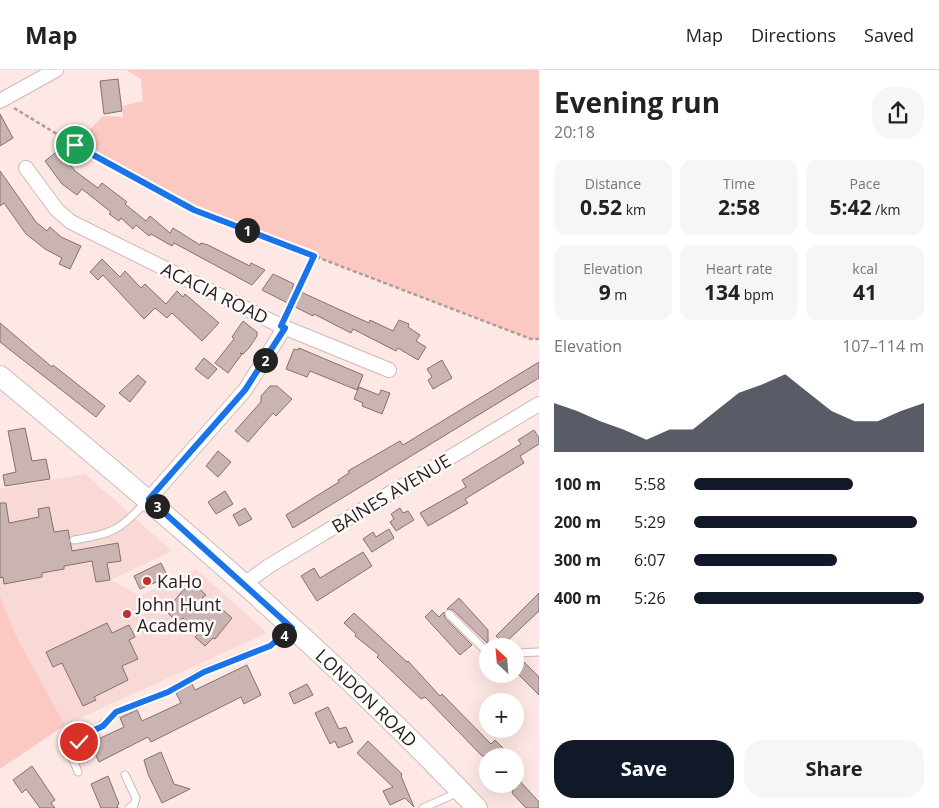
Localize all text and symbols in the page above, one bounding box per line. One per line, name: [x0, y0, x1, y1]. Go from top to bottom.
text: Map: [25, 18, 77, 51]
text: Map: [686, 23, 723, 47]
text: Directions: [751, 23, 836, 47]
text: Saved: [864, 23, 914, 47]
text: Evening run: [554, 83, 720, 121]
button: share: [872, 87, 924, 139]
text: 20:18: [554, 121, 595, 143]
pin: [54, 124, 96, 166]
icon: arrive: [61, 131, 89, 159]
text: Distance: [585, 174, 641, 193]
text: Time: [723, 174, 755, 193]
text: Pace: [850, 174, 880, 193]
text: 0.52: [580, 193, 622, 221]
text: 2:58: [718, 193, 760, 221]
text: 5:42: [829, 193, 871, 221]
text: km: [622, 200, 646, 219]
text: /km: [871, 200, 901, 219]
pin: 1: [234, 218, 260, 242]
text: 1: [243, 221, 252, 240]
street label: ACACIA ROAD: [158, 257, 272, 329]
text: Elevation: [583, 259, 643, 278]
text: Heart rate: [706, 259, 772, 278]
text: kcal: [852, 259, 878, 278]
text: 9: [599, 278, 611, 306]
text: 134: [704, 278, 740, 306]
text: 41: [853, 278, 877, 306]
text: m: [611, 285, 627, 304]
text: bpm: [740, 285, 774, 304]
text: Elevation: [554, 335, 622, 357]
text: 107–114 m: [842, 335, 924, 357]
pin: 2: [252, 348, 278, 372]
text: 2: [261, 351, 270, 370]
street label: BAINES AVENUE: [327, 448, 455, 538]
text: 100 m: [554, 473, 601, 495]
text: 5:58: [634, 473, 666, 495]
pin: 3: [144, 494, 170, 518]
text: 3: [153, 497, 162, 516]
text: 200 m: [554, 511, 601, 533]
text: 5:29: [634, 511, 666, 533]
text: 300 m: [554, 549, 601, 571]
text: 6:07: [634, 549, 666, 571]
place label: KaHo: [157, 569, 202, 593]
marker: KaHo: [141, 575, 153, 587]
text: 400 m: [554, 587, 601, 609]
text: 5:26: [634, 587, 666, 609]
place label: John Hunt Academy: [135, 592, 221, 637]
marker: John Hunt Academy: [121, 608, 133, 620]
pin: 4: [272, 622, 296, 648]
text: 4: [280, 626, 289, 645]
north arrow: [479, 638, 524, 682]
map controls: [479, 638, 524, 793]
street label: LONDON ROAD: [311, 643, 423, 752]
button: +: [479, 693, 524, 738]
pin: [58, 721, 100, 763]
icon: check: [65, 728, 93, 756]
button: Save: [554, 740, 734, 798]
button: Share: [744, 740, 924, 798]
button: −: [479, 748, 524, 793]

